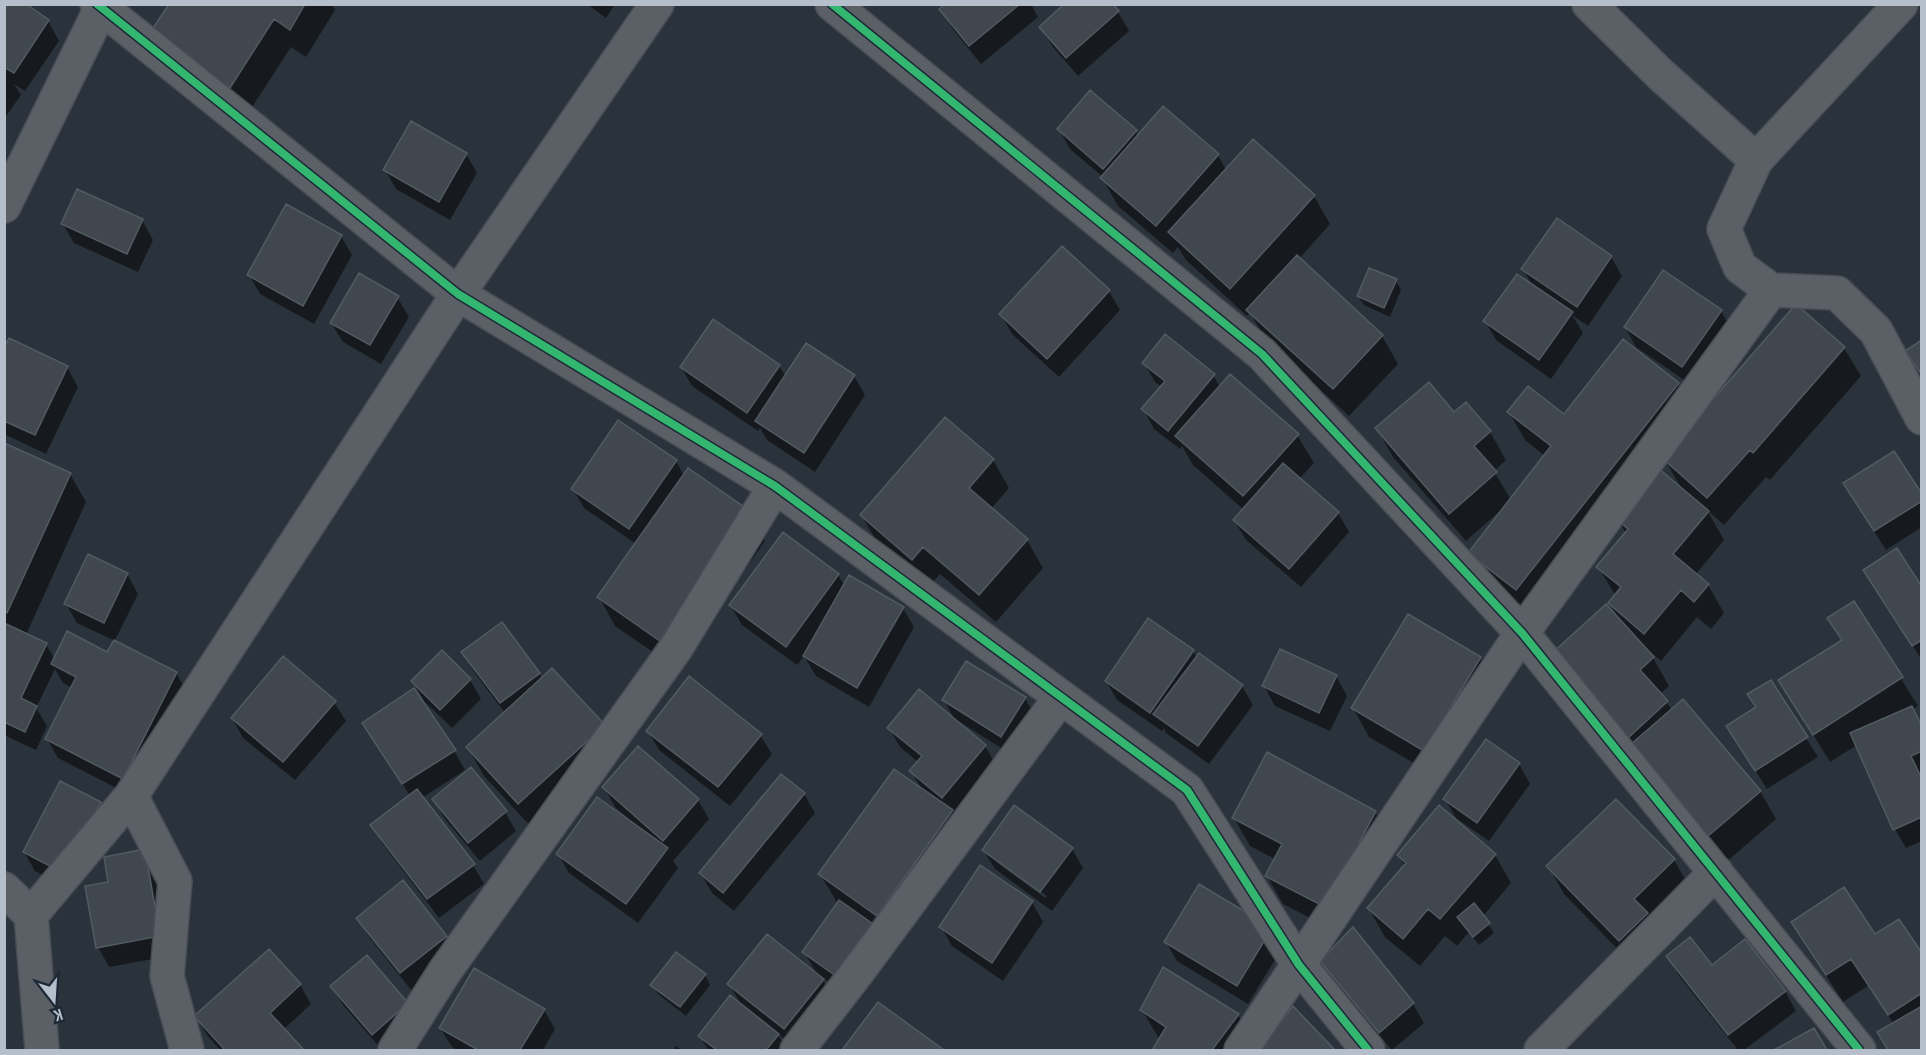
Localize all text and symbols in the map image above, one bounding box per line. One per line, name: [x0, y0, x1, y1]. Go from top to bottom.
north arrow: [24, 971, 84, 1031]
text: K: [51, 1005, 65, 1026]

